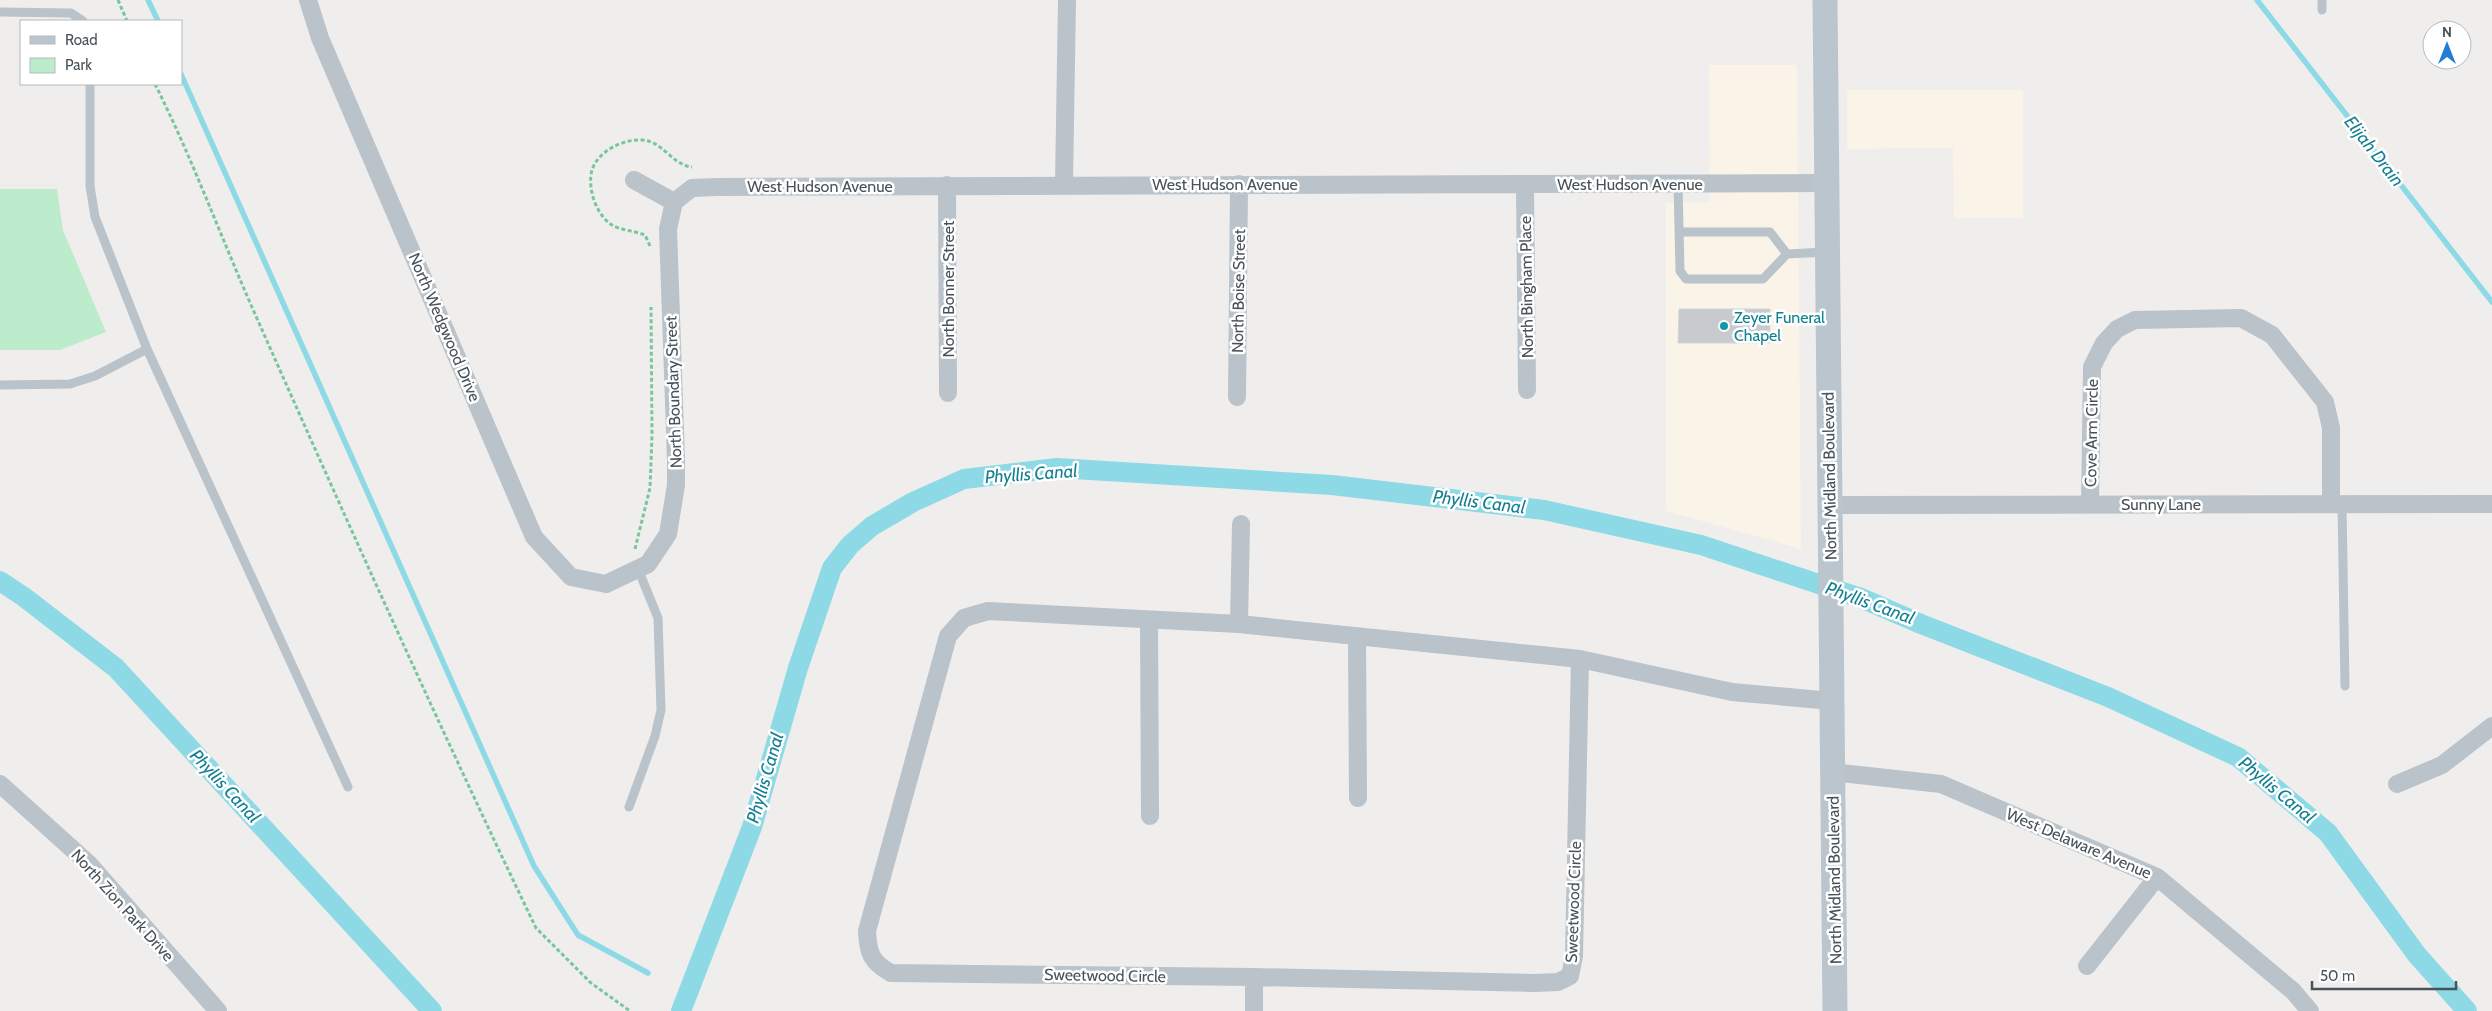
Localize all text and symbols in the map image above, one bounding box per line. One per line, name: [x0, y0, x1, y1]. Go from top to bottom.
legend: [20, 20, 182, 85]
north arrow: [2422, 20, 2472, 70]
text: N: [2442, 23, 2452, 41]
text: Road: [65, 31, 98, 49]
text: Park: [65, 56, 92, 74]
water label: Elijah Drain: [2340, 111, 2408, 191]
street label: West Hudson Avenue: [1152, 175, 1298, 194]
street label: West Hudson Avenue: [1557, 175, 1703, 194]
street label: West Hudson Avenue: [747, 177, 893, 196]
street label: North Bingham Place: [1516, 216, 1537, 358]
street label: North Bonner Street: [939, 220, 958, 357]
street label: North Boise Street: [1228, 228, 1249, 353]
street label: North Wedgwood Drive: [405, 250, 484, 404]
place label: Zeyer Funeral Chapel: [1734, 308, 1825, 345]
street label: North Boundary Street: [661, 315, 686, 469]
marker: Zeyer Funeral Chapel: [1718, 320, 1730, 332]
street label: Cove Arm Circle: [2081, 379, 2102, 487]
street label: North Midland Boulevard: [1819, 392, 1840, 560]
water label: Phyllis Canal: [984, 460, 1079, 488]
water label: Phyllis Canal: [1432, 485, 1527, 519]
street label: Sunny Lane: [2121, 495, 2201, 514]
water label: Phyllis Canal: [1823, 577, 1918, 629]
water label: Phyllis Canal: [742, 730, 789, 826]
water label: Phyllis Canal: [185, 745, 265, 828]
water label: Phyllis Canal: [2234, 752, 2320, 829]
street label: North Midland Boulevard: [1824, 796, 1845, 964]
street label: West Delaware Avenue: [2003, 804, 2154, 883]
street label: Sweetwood Circle: [1562, 841, 1585, 963]
street label: North Zion Park Drive: [67, 845, 178, 965]
scale bar: [2312, 958, 2456, 990]
street label: Sweetwood Circle: [1044, 965, 1166, 986]
text: 50 m: [2320, 967, 2355, 985]

